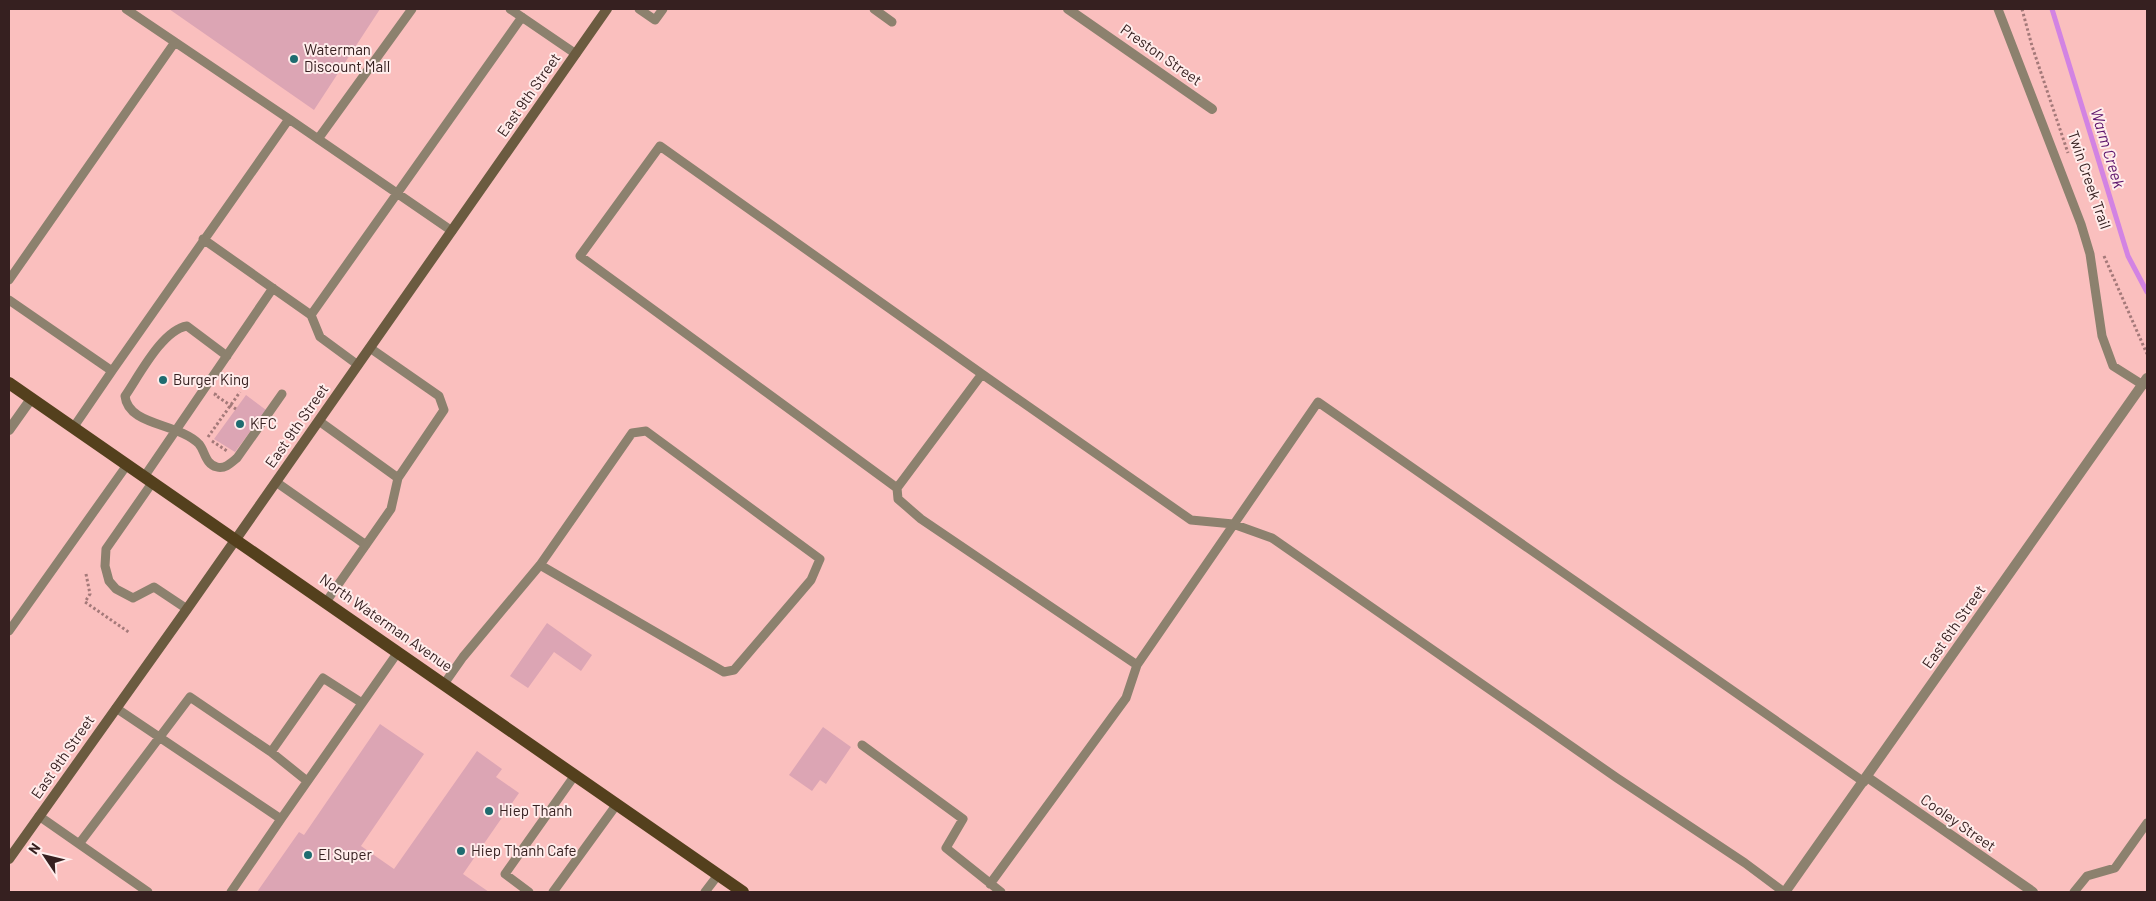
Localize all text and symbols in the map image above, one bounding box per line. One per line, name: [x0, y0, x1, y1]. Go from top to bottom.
street label: Preston Street: [1118, 20, 1206, 89]
place label: Waterman Discount Mall: [304, 40, 390, 75]
street label: East 9th Street: [493, 49, 564, 140]
marker: Waterman Discount Mall: [288, 53, 300, 65]
water label: Warm Creek: [2087, 106, 2130, 190]
street label: Twin Creek Trail: [2065, 128, 2115, 231]
place label: Burger King: [173, 370, 249, 388]
marker: Burger King: [157, 374, 169, 386]
street label: East 9th Street: [261, 380, 332, 471]
place label: KFC: [250, 414, 277, 432]
marker: KFC: [234, 418, 246, 430]
street label: North Waterman Avenue: [317, 569, 456, 675]
street label: East 6th Street: [1918, 581, 1989, 672]
street label: East 9th Street: [27, 711, 98, 802]
street label: Cooley Street: [1918, 790, 2000, 855]
place label: Hiep Thanh: [499, 801, 572, 819]
marker: Hiep Thanh: [483, 805, 495, 817]
north arrow: [20, 831, 70, 881]
text: N: [24, 840, 44, 857]
place label: Hiep Thanh Cafe: [471, 841, 577, 859]
place label: El Super: [318, 845, 372, 863]
marker: Hiep Thanh Cafe: [455, 845, 467, 857]
marker: El Super: [302, 849, 314, 861]

